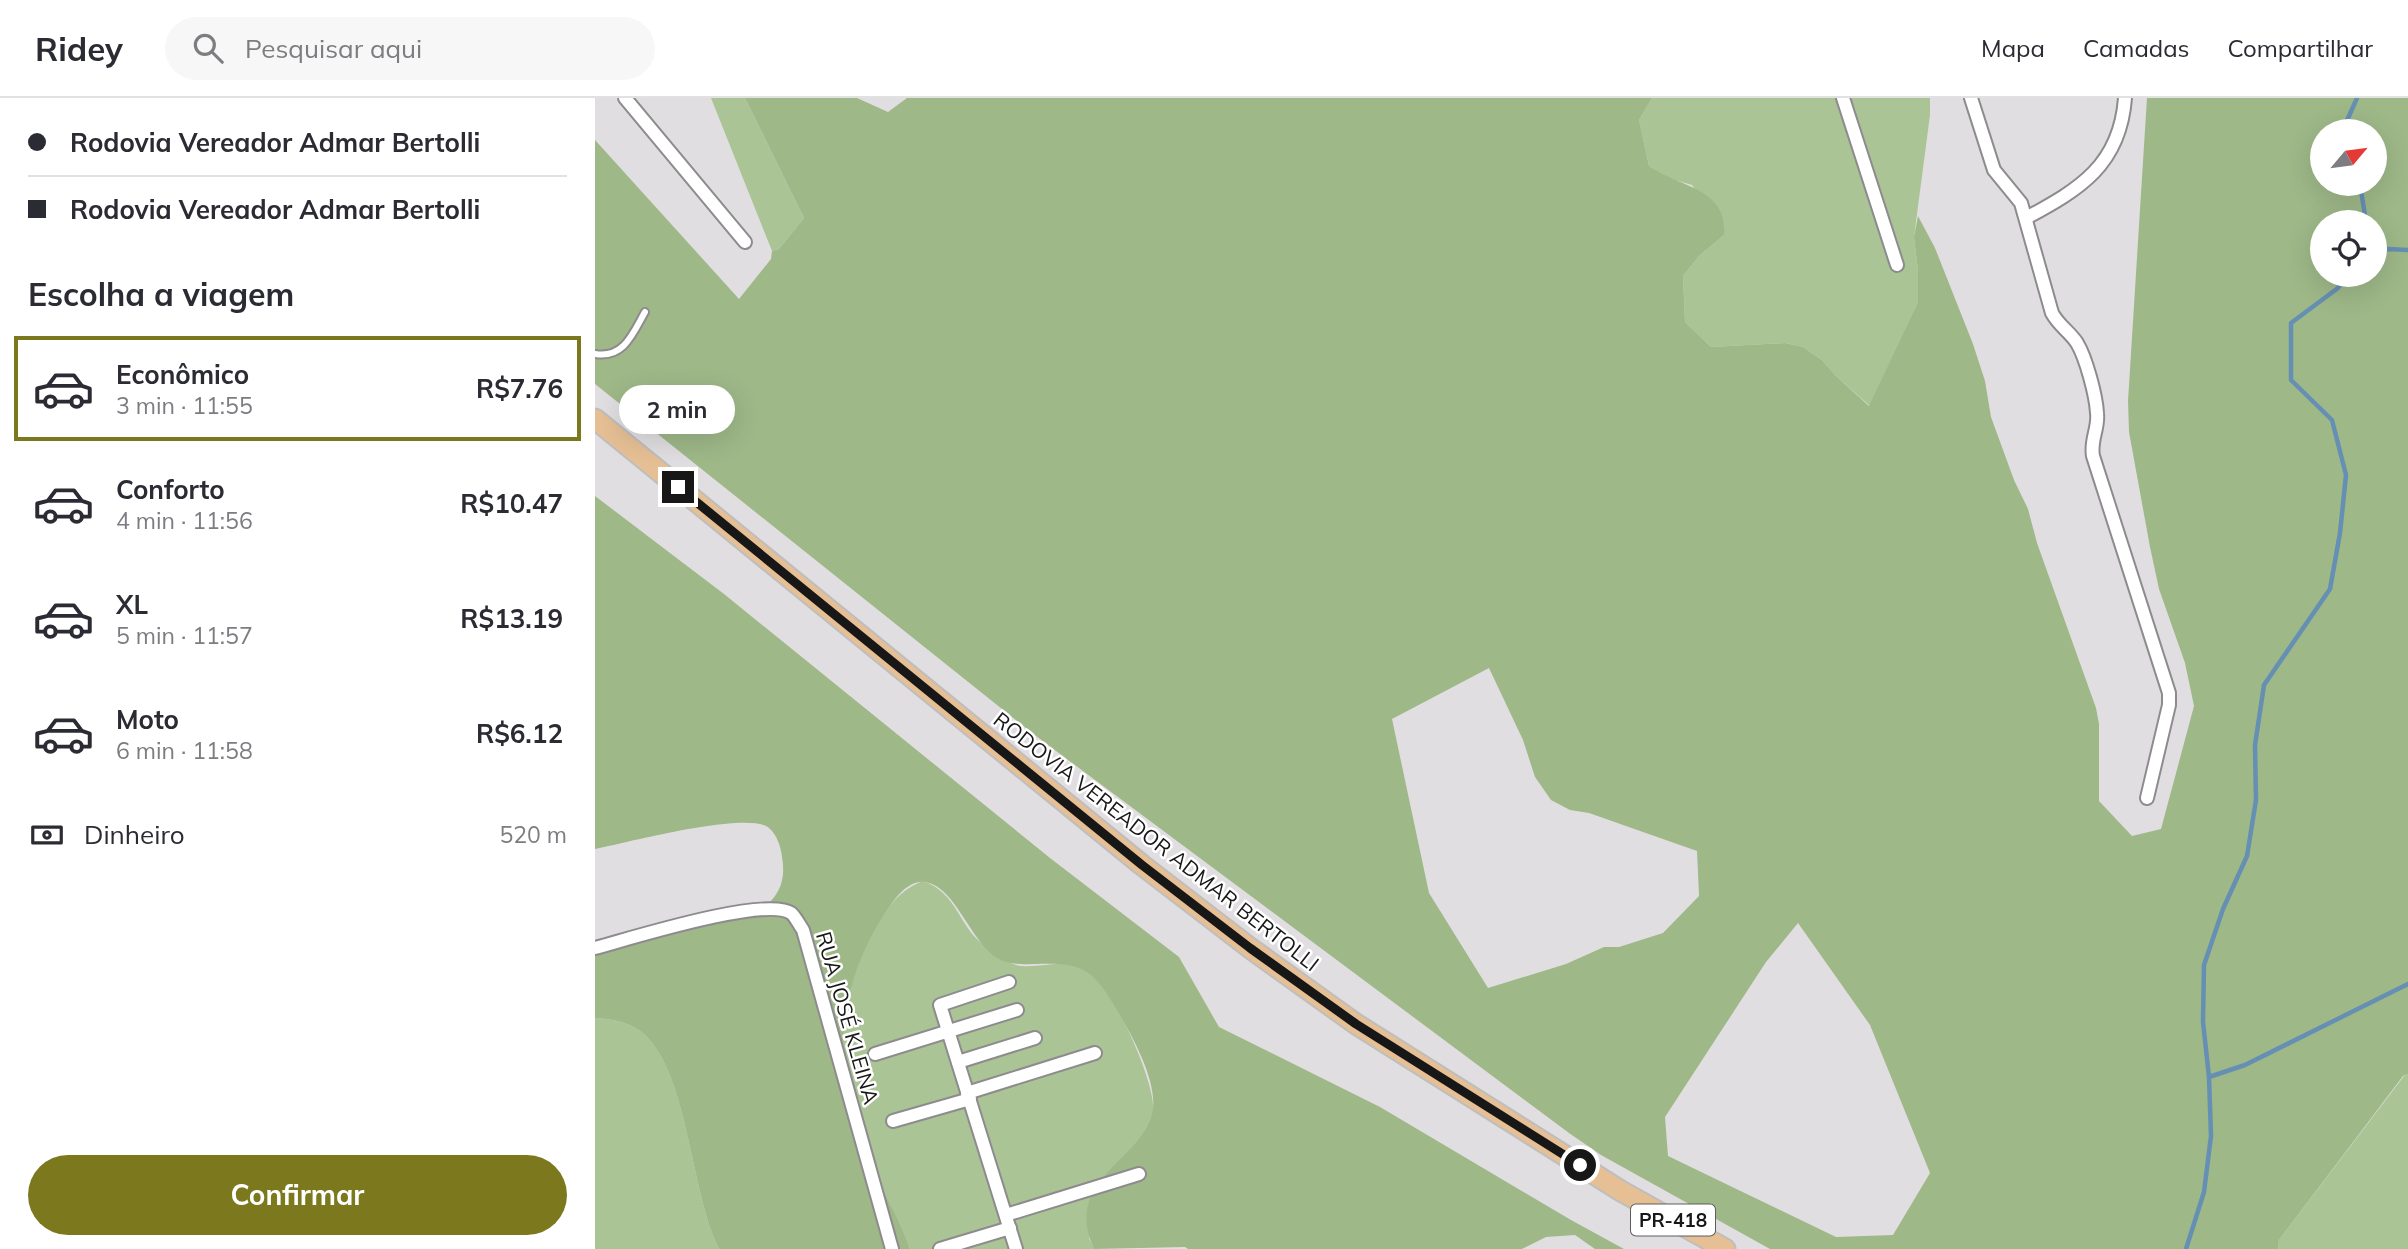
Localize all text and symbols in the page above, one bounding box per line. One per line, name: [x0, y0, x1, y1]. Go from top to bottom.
search box: [165, 17, 655, 80]
text: Ridey: [35, 28, 123, 69]
icon: search: [189, 29, 227, 67]
text: Pesquisar aqui: [245, 32, 422, 65]
text: Mapa: [1981, 33, 2045, 63]
text: Camadas: [2083, 33, 2190, 63]
text: Compartilhar: [2228, 33, 2373, 63]
north arrow: [2310, 119, 2387, 196]
map controls: [2310, 119, 2387, 287]
text: Rodovia Vereador Admar Bertolli: [70, 126, 480, 159]
text: Rodovia Vereador Admar Bertolli: [70, 193, 480, 226]
button: locate: [2310, 210, 2387, 287]
text: Escolha a viagem: [28, 274, 294, 314]
icon: car: [32, 357, 95, 420]
text: Econômico: [116, 358, 249, 391]
text: R$7.76: [476, 372, 563, 405]
callout: 2 min: [620, 386, 736, 434]
text: 3 min · 11:55: [116, 391, 253, 420]
text: 2 min: [647, 395, 707, 424]
route end: [662, 471, 694, 503]
icon: car: [32, 472, 95, 535]
text: Conforto: [116, 473, 225, 506]
text: R$10.47: [460, 487, 563, 520]
text: 4 min · 11:56: [116, 506, 253, 535]
icon: car: [32, 587, 95, 650]
text: XL: [116, 588, 148, 621]
text: R$13.19: [460, 602, 563, 635]
text: 5 min · 11:57: [116, 621, 253, 650]
icon: car: [32, 702, 95, 765]
text: Moto: [116, 703, 179, 736]
street label: RODOVIA VEREADOR ADMAR BERTOLLI: [989, 706, 1324, 976]
text: R$6.12: [476, 717, 563, 750]
text: 6 min · 11:58: [116, 736, 253, 765]
icon: cash: [28, 816, 66, 854]
text: Dinheiro: [84, 818, 185, 851]
text: 520 m: [499, 820, 567, 849]
street label: RUA JOSÉ KLEINA: [811, 928, 885, 1108]
route start: [1564, 1149, 1596, 1181]
button: Confirmar: [28, 1155, 567, 1235]
road number: PR-418: [1631, 1204, 1715, 1236]

